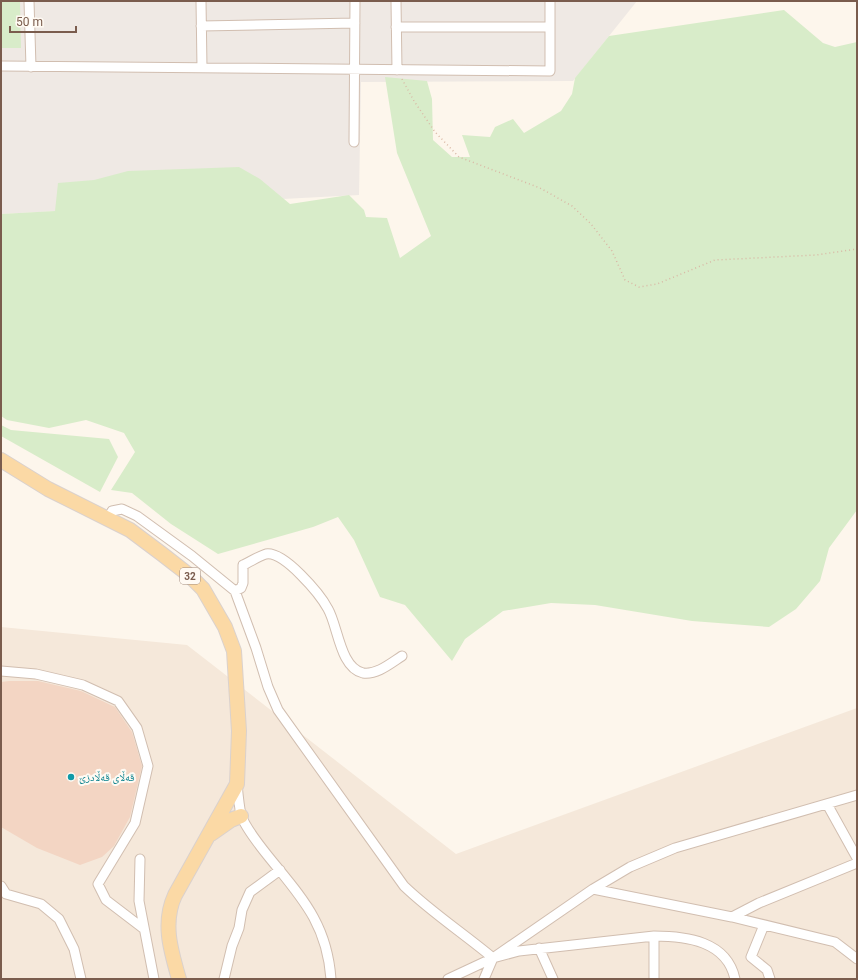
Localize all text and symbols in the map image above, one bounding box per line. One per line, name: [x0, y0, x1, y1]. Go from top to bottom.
scale bar: [10, 8, 76, 34]
text: 50 m: [16, 15, 43, 29]
road number: 32: [180, 568, 200, 584]
place label: قەڵای قەڵادزێ: [79, 770, 135, 784]
marker: قەڵای قەڵادزێ: [66, 772, 76, 782]

